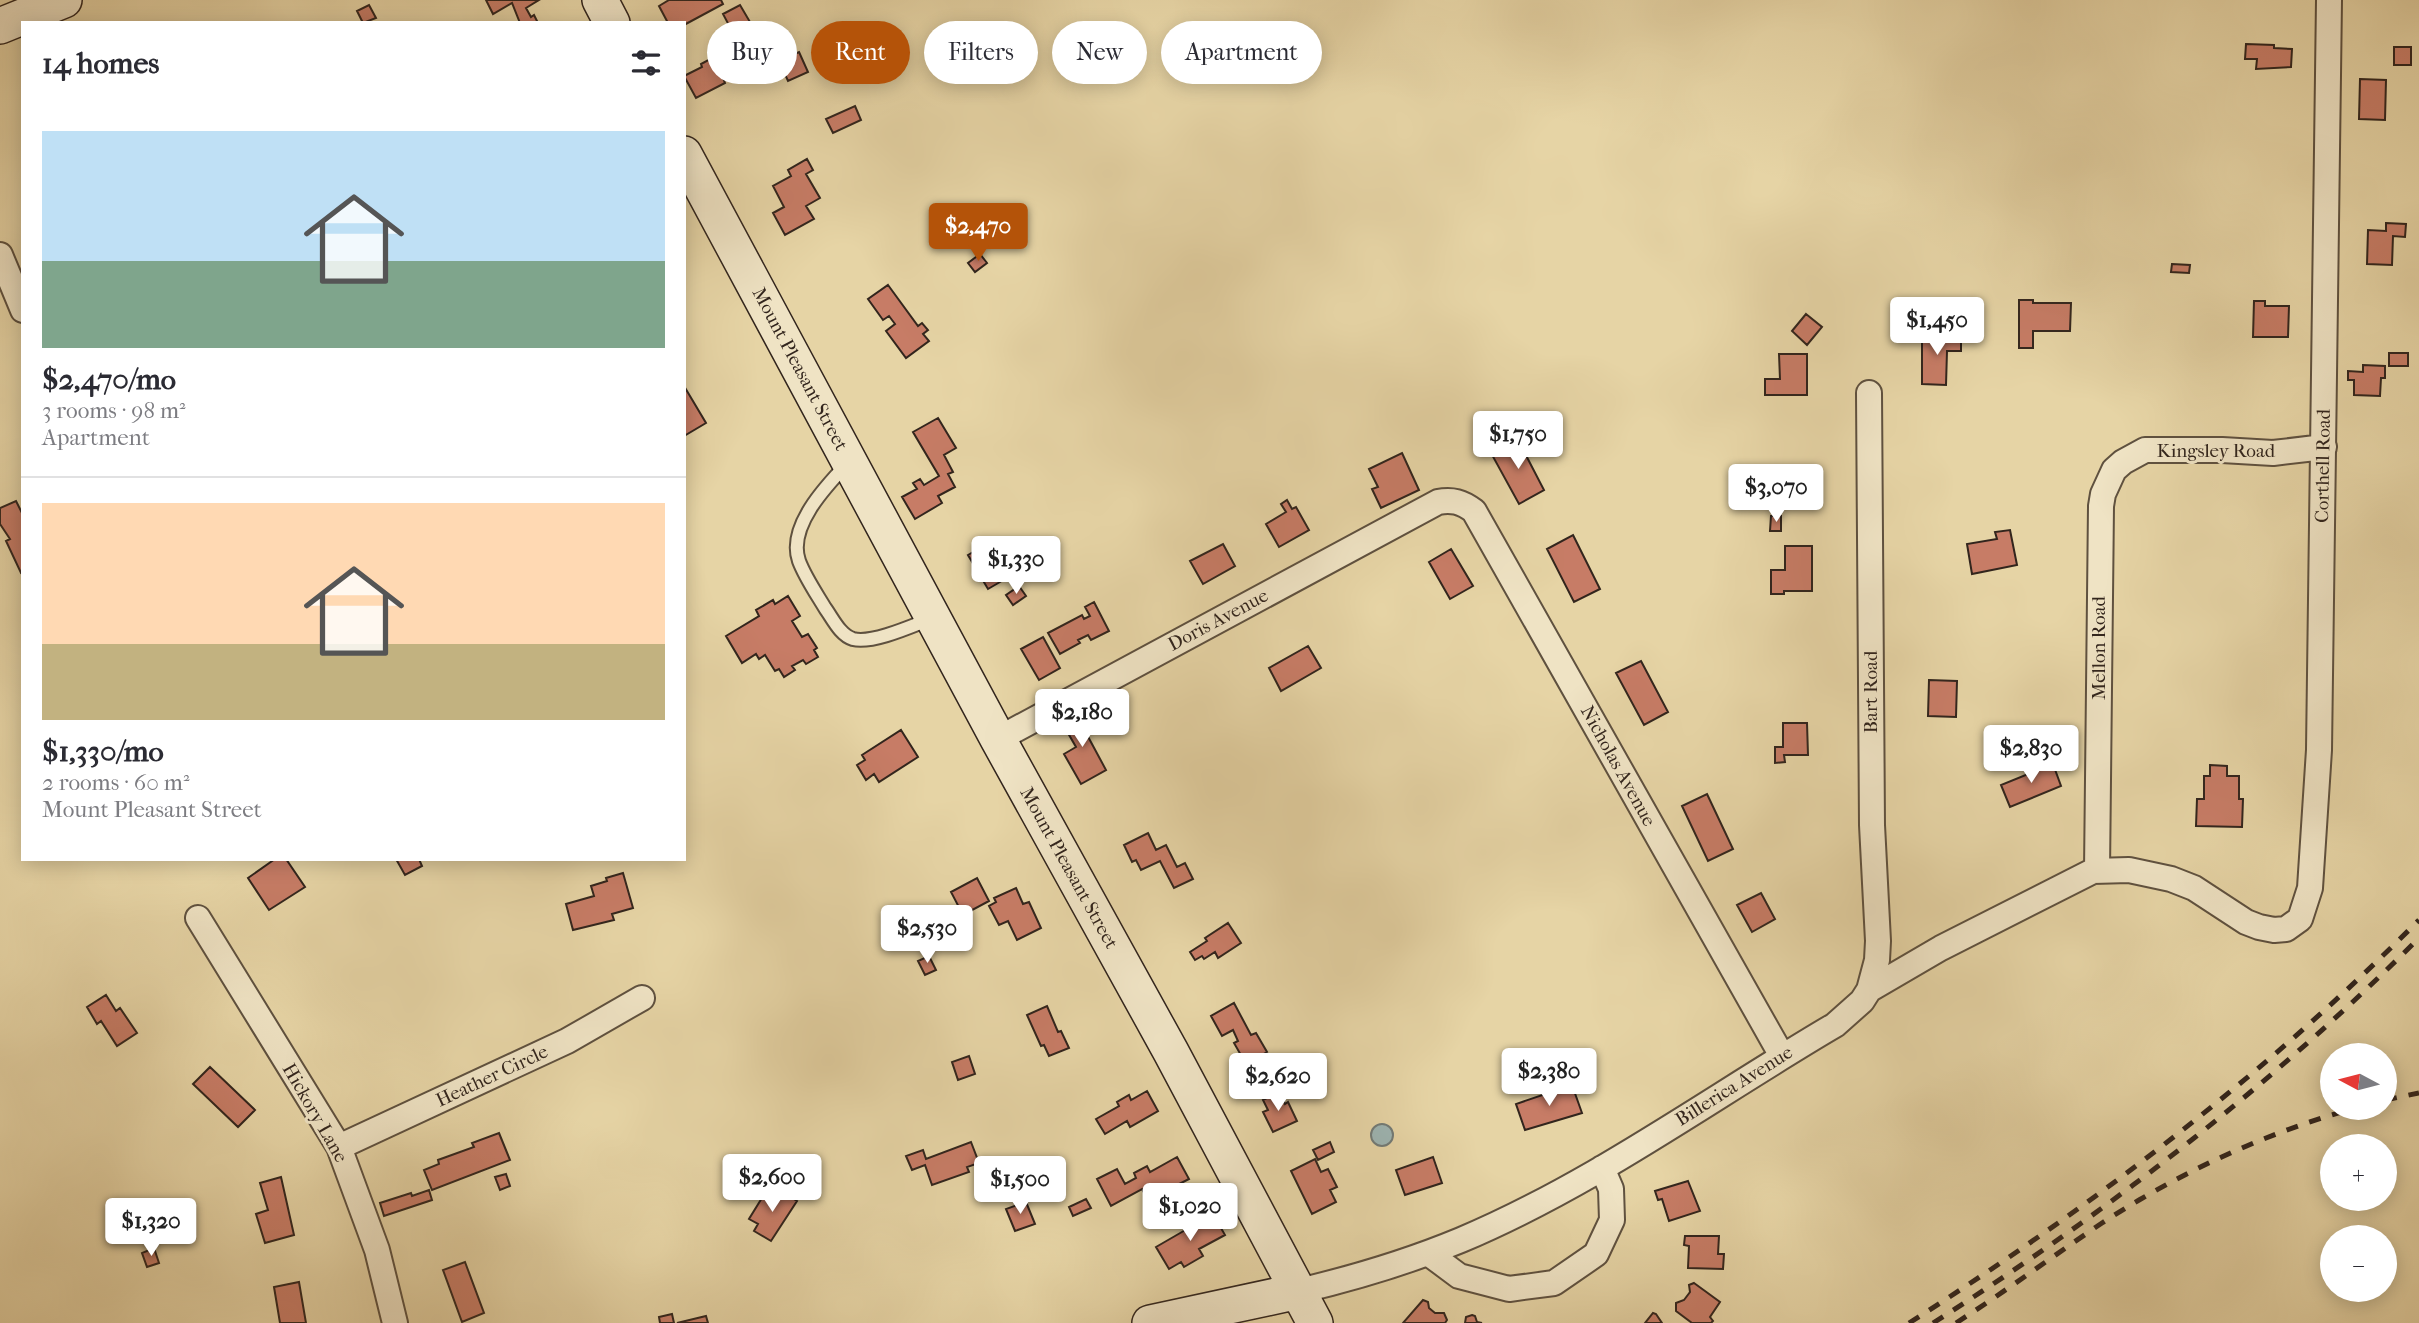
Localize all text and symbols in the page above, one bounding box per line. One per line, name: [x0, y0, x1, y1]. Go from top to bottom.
chip: Buy: [707, 21, 797, 84]
chip: Rent: [811, 21, 910, 84]
chip: Filters: [924, 21, 1038, 84]
chip: New: [1052, 21, 1147, 84]
chip: Apartment: [1161, 21, 1322, 84]
icon: filters: [627, 44, 665, 82]
text: 14 homes: [42, 46, 159, 81]
icon: home: [291, 176, 417, 302]
pin: $2,470: [921, 204, 1035, 263]
text: $2,470: [945, 212, 1011, 239]
street label: Mount Pleasant Street: [748, 284, 852, 454]
pin: $1,450: [1880, 298, 1994, 357]
text: $1,450: [1906, 306, 1968, 333]
text: $2,470/mo: [42, 362, 176, 397]
text: 3 rooms · 98 m²: [42, 397, 186, 424]
street label: Corthell Road: [2311, 408, 2335, 523]
pin: $1,750: [1461, 412, 1575, 471]
text: $1,750: [1489, 420, 1547, 447]
text: Apartment: [42, 424, 150, 451]
street label: Kingsley Road: [2157, 440, 2276, 462]
pin: $3,070: [1719, 464, 1833, 524]
text: $3,070: [1744, 473, 1808, 500]
pin: $1,330: [959, 536, 1073, 596]
text: $1,330: [987, 545, 1045, 572]
icon: home: [291, 548, 417, 674]
street label: Doris Avenue: [1164, 584, 1272, 656]
street label: Mellon Road: [2088, 595, 2110, 700]
street label: Bart Road: [1860, 650, 1882, 733]
pin: $2,180: [1025, 690, 1139, 749]
text: $2,180: [1051, 698, 1113, 725]
street label: Nicholas Avenue: [1576, 702, 1660, 830]
pin: $2,830: [1974, 726, 2088, 785]
text: $1,330/mo: [42, 734, 164, 769]
text: $2,830: [2000, 734, 2062, 761]
text: 2 rooms · 60 m²: [42, 769, 189, 796]
street label: Mount Pleasant Street: [1015, 783, 1123, 953]
text: Mount Pleasant Street: [42, 796, 262, 823]
pin: $2,530: [870, 906, 984, 965]
text: $2,530: [897, 914, 957, 941]
street label: Heather Circle: [433, 1040, 551, 1112]
street label: Billerica Avenue: [1671, 1041, 1797, 1131]
north arrow: [2320, 1043, 2398, 1120]
map controls: [2320, 1043, 2397, 1302]
pin: $2,380: [1492, 1048, 1606, 1108]
pin: $2,620: [1221, 1054, 1335, 1113]
text: $2,380: [1518, 1057, 1580, 1084]
street label: Hickory Lane: [278, 1060, 352, 1166]
text: $2,620: [1245, 1062, 1311, 1089]
button: +: [2320, 1134, 2397, 1211]
pin: $2,600: [715, 1154, 829, 1214]
pin: $1,500: [963, 1156, 1077, 1216]
text: $2,600: [739, 1163, 805, 1190]
text: $1,500: [990, 1165, 1050, 1192]
pin: $1,020: [1133, 1184, 1247, 1243]
text: $1,020: [1159, 1192, 1221, 1219]
pin: $1,320: [94, 1198, 208, 1258]
text: $1,320: [121, 1207, 181, 1234]
button: −: [2320, 1225, 2397, 1302]

